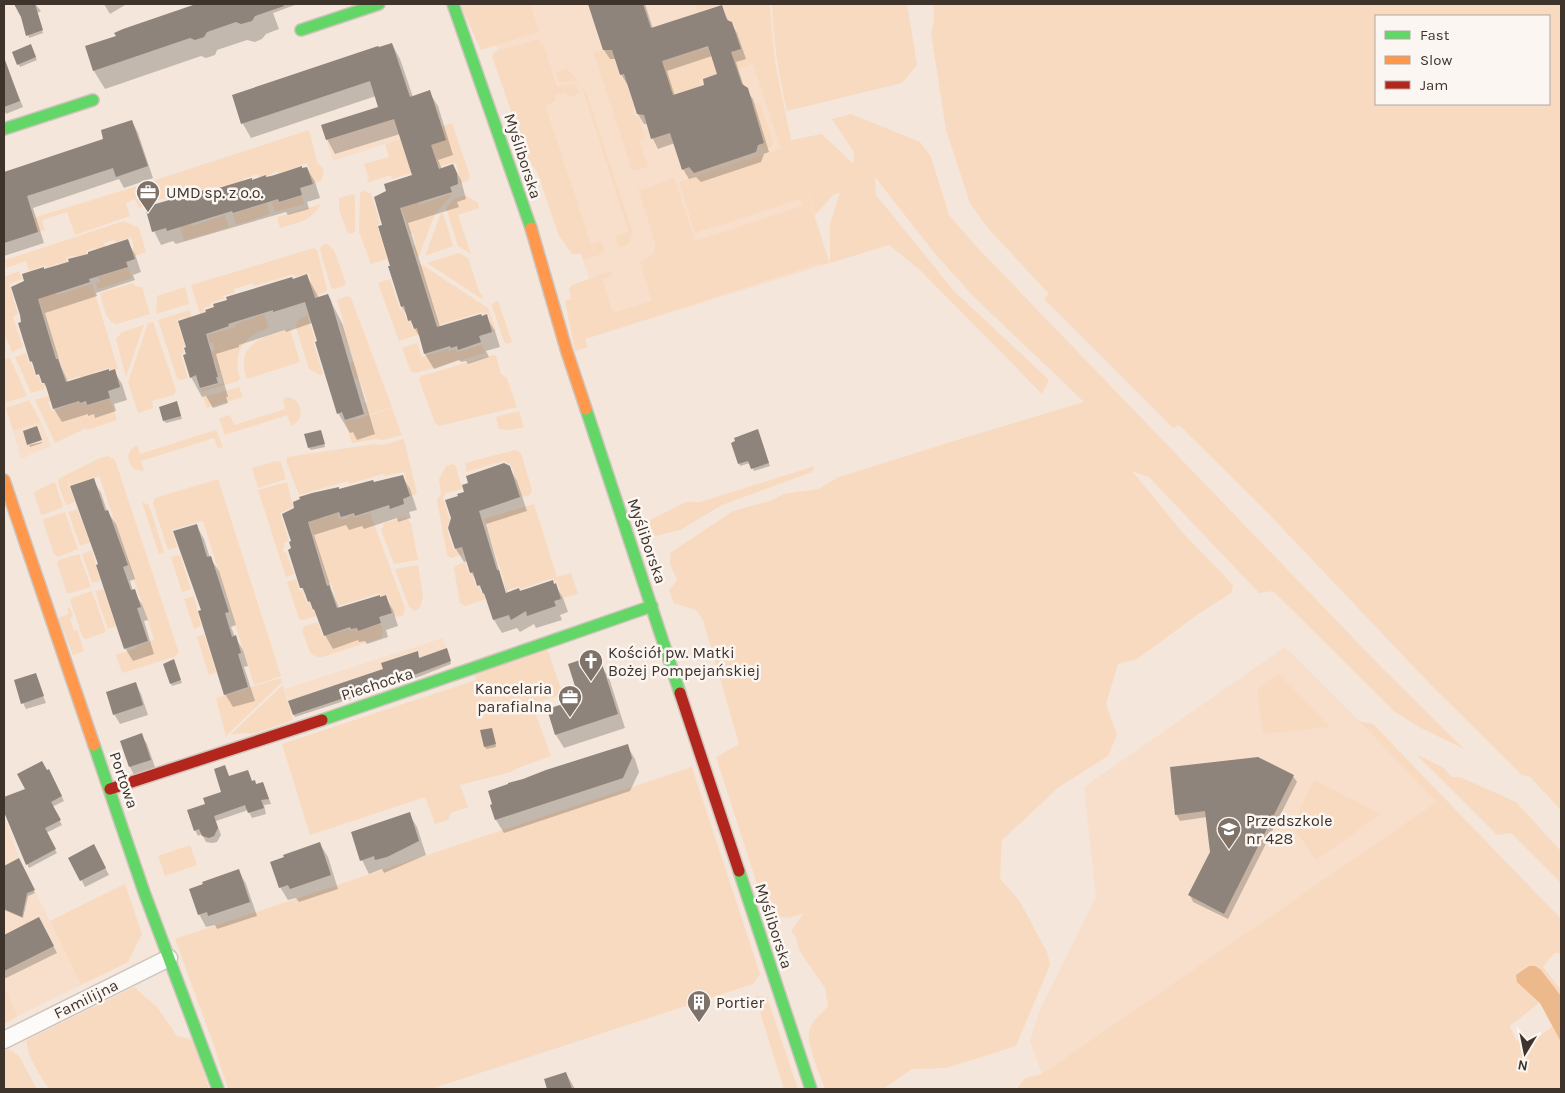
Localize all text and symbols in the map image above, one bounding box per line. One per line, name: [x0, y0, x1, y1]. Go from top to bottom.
legend: [1375, 15, 1550, 105]
text: Fast: [1420, 26, 1450, 44]
text: Slow: [1420, 51, 1452, 69]
text: Jam: [1420, 76, 1448, 94]
street label: Myśliborska: [500, 111, 546, 201]
office icon: UMD sp. z o.o.: [135, 179, 161, 213]
place label: UMD sp. z o.o.: [166, 183, 264, 202]
street label: Myśliborska: [624, 496, 670, 586]
place label: Kościół pw. Matki Bożej Pompejańskiej: [608, 643, 760, 680]
church icon: Kościół pw. Matki Bożej Pompejańskiej: [578, 648, 604, 682]
street label: Piechocka: [339, 663, 415, 705]
place label: Kancelaria parafialna: [475, 679, 552, 716]
office icon: Kancelaria parafialna: [557, 684, 583, 718]
street label: Portowa: [105, 749, 143, 811]
place label: Przedszkole nr 428: [1246, 811, 1332, 848]
school or university icon: Przedszkole nr 428: [1216, 816, 1242, 850]
street label: Myśliborska: [751, 881, 797, 971]
street label: Familijna: [51, 975, 121, 1023]
building icon: Portier: [686, 989, 712, 1023]
place label: Portier: [716, 993, 764, 1012]
north arrow: [1500, 1028, 1550, 1078]
text: N: [1516, 1056, 1529, 1075]

